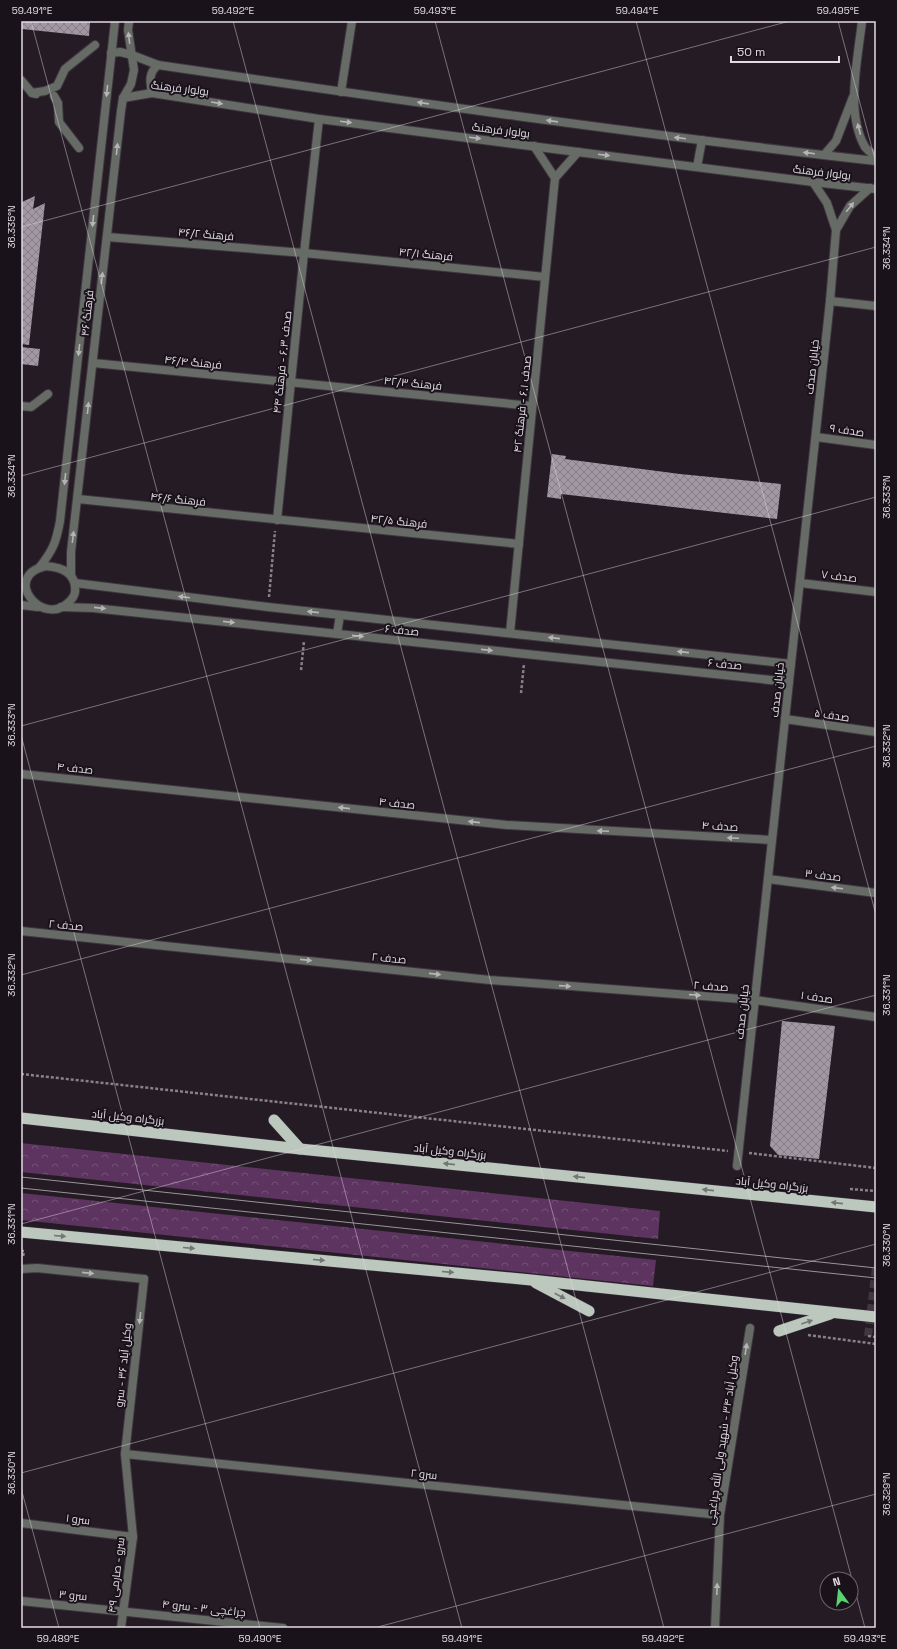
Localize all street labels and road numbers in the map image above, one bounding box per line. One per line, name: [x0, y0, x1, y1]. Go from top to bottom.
street label: بولوار فرهنگ: [150, 77, 210, 99]
street label: بولوار فرهنگ: [471, 119, 531, 141]
street label: بولوار فرهنگ: [792, 161, 852, 183]
street label: فرهنگ ۴۶/۲: [177, 225, 235, 243]
street label: فرهنگ ۴۲/۱: [398, 244, 454, 264]
street label: فرهنگ ۴۶: [78, 289, 96, 337]
street label: صدف ۶.۳ - فرهنگ ۴۴: [270, 310, 294, 414]
street label: خیابان صدف: [802, 339, 822, 395]
street label: فرهنگ ۴۶/۴: [164, 352, 222, 372]
street label: صدف ۶.۱ - فرهنگ ۴۲: [510, 355, 534, 453]
street label: فرهنگ ۴۲/۳: [383, 373, 443, 393]
street label: صدف ۹: [829, 421, 865, 439]
street label: فرهنگ ۴۶/۶: [150, 489, 206, 509]
street label: فرهنگ ۴۲/۵: [370, 511, 428, 531]
street label: صدف ۷: [820, 567, 858, 585]
street label: صدف ۶: [384, 621, 420, 639]
street label: صدف ۶: [707, 655, 743, 673]
street label: خیابان صدف: [767, 662, 787, 718]
street label: صدف ۵: [814, 706, 850, 724]
street label: صدف ۴: [56, 759, 94, 777]
street label: صدف ۴: [378, 794, 416, 812]
street label: صدف ۴: [701, 818, 739, 834]
street label: صدف ۳: [804, 866, 842, 884]
street label: صدف ۲: [48, 916, 84, 934]
street label: صدف ۲: [371, 949, 407, 967]
street label: صدف ۲: [693, 978, 729, 994]
street label: خیابان صدف: [732, 984, 752, 1040]
street label: صدف ۱: [800, 988, 834, 1006]
street label: بزرگراه وکیل آباد: [91, 1106, 165, 1128]
street label: بزرگراه وکیل آباد: [413, 1140, 487, 1162]
street label: بزرگراه وکیل آباد: [735, 1173, 809, 1195]
street label: وکیل آباد ۳۶ - سرو: [112, 1322, 134, 1408]
street label: وکیل آباد ۳۴ - شهید ولی الله چراغچی: [702, 1354, 741, 1526]
street label: سرو ۲: [410, 1466, 438, 1482]
street label: سرو ۱: [65, 1511, 91, 1527]
street label: سرو - صارمی ۴۹: [104, 1536, 128, 1614]
street label: سرو ۳: [58, 1587, 88, 1603]
street label: چراغچی ۳ - سرو ۴: [162, 1597, 246, 1619]

